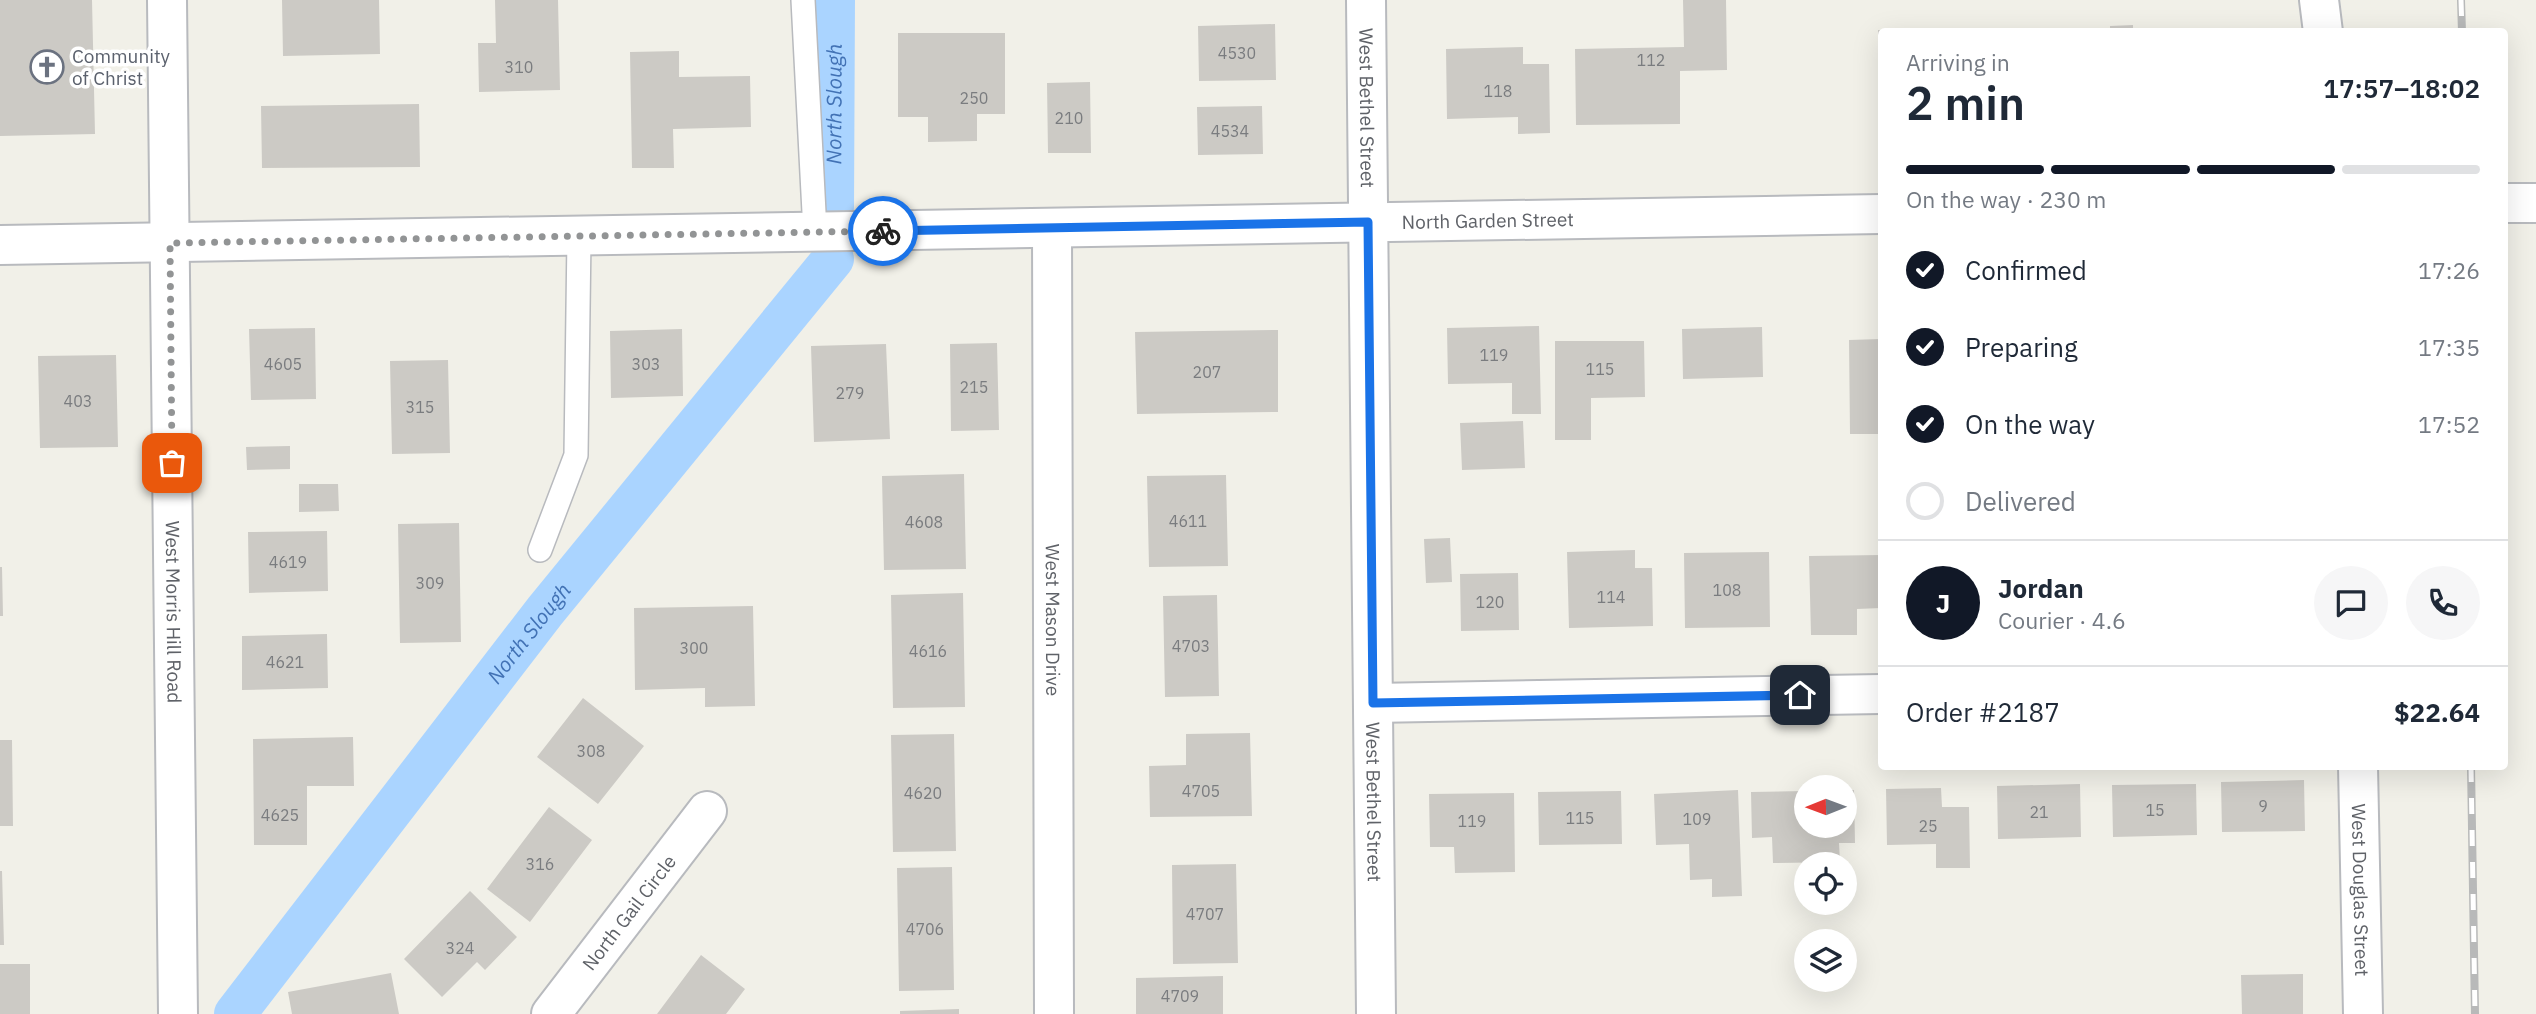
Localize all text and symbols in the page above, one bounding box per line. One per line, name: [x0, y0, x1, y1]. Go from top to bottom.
street label: West Bethel Street: [1354, 28, 1380, 188]
house number: 4530: [1218, 43, 1256, 63]
place label: Community of Christ: [72, 44, 171, 90]
water label: North Slough: [819, 44, 848, 164]
text: Arriving in: [1906, 47, 2010, 77]
church icon: Community of Christ: [28, 48, 66, 86]
house number: 112: [1637, 50, 1665, 70]
house number: 310: [505, 57, 533, 77]
text: 17:57–18:02: [2323, 71, 2480, 105]
text: 2 min: [1906, 73, 2025, 133]
house number: 118: [1484, 81, 1512, 101]
house number: 250: [960, 88, 988, 108]
house number: 210: [1055, 108, 1083, 128]
house number: 4534: [1211, 121, 1249, 141]
text: On the way · 230 m: [1906, 184, 2106, 214]
courier: [848, 196, 918, 266]
street label: North Garden Street: [1401, 207, 1574, 234]
icon: bike: [864, 212, 902, 250]
icon: check: [1906, 251, 1944, 289]
text: Confirmed: [1965, 253, 2087, 287]
text: 17:26: [2418, 255, 2480, 285]
icon: check: [1906, 328, 1944, 366]
text: Preparing: [1965, 330, 2078, 364]
text: 17:35: [2418, 332, 2480, 362]
house number: 119: [1480, 345, 1508, 365]
house number: 4605: [264, 354, 302, 374]
house number: 303: [632, 354, 660, 374]
house number: 115: [1586, 359, 1614, 379]
house number: 207: [1193, 362, 1221, 382]
house number: 215: [960, 377, 988, 397]
house number: 279: [836, 383, 864, 403]
house number: 403: [64, 391, 92, 411]
house number: 315: [406, 397, 434, 417]
icon: check: [1906, 405, 1944, 443]
text: On the way: [1965, 407, 2095, 441]
text: 17:52: [2418, 409, 2480, 439]
pin: [142, 433, 202, 493]
icon: bag: [153, 444, 191, 482]
text: Delivered: [1965, 484, 2076, 518]
house number: 4611: [1169, 511, 1207, 531]
house number: 4608: [905, 512, 943, 532]
street label: West Morris Hill Road: [161, 521, 187, 703]
street label: West Mason Drive: [1041, 544, 1065, 696]
house number: 4619: [269, 552, 307, 572]
button: chat: [2314, 566, 2388, 640]
button: phone: [2406, 566, 2480, 640]
text: Jordan: [1998, 571, 2084, 605]
house number: 309: [416, 573, 444, 593]
water label: North Slough: [480, 577, 577, 689]
house number: 108: [1713, 580, 1741, 600]
text: J: [1936, 586, 1950, 620]
house number: 114: [1597, 587, 1625, 607]
house number: 120: [1476, 592, 1504, 612]
text: Courier · 4.6: [1998, 605, 2126, 635]
house number: 4703: [1172, 636, 1210, 656]
house number: 300: [680, 638, 708, 658]
house number: 4616: [909, 641, 947, 661]
house number: 4621: [266, 652, 304, 672]
pin: [1770, 665, 1830, 725]
icon: home: [1781, 676, 1819, 714]
text: Order #2187: [1906, 695, 2060, 729]
text: $22.64: [2394, 695, 2480, 729]
street label: West Bethel Street: [1361, 722, 1387, 882]
house number: 308: [577, 741, 605, 761]
north arrow: [1794, 775, 1857, 838]
map controls: [1794, 775, 1857, 992]
house number: 4705: [1182, 781, 1220, 801]
house number: 4620: [904, 783, 942, 803]
house number: 9: [2258, 796, 2268, 816]
house number: 15: [2145, 800, 2165, 820]
house number: 21: [2029, 802, 2049, 822]
street label: West Douglas Street: [2347, 803, 2374, 977]
house number: 4625: [261, 805, 299, 825]
house number: 115: [1566, 808, 1594, 828]
house number: 109: [1683, 809, 1711, 829]
house number: 119: [1458, 811, 1486, 831]
house number: 25: [1918, 816, 1938, 836]
street label: North Gail Circle: [577, 850, 681, 975]
button: locate: [1794, 852, 1857, 915]
house number: 316: [526, 854, 554, 874]
house number: 4707: [1186, 904, 1224, 924]
house number: 4706: [906, 919, 944, 939]
button: layers: [1794, 929, 1857, 992]
house number: 324: [446, 938, 474, 958]
house number: 4709: [1161, 986, 1199, 1006]

